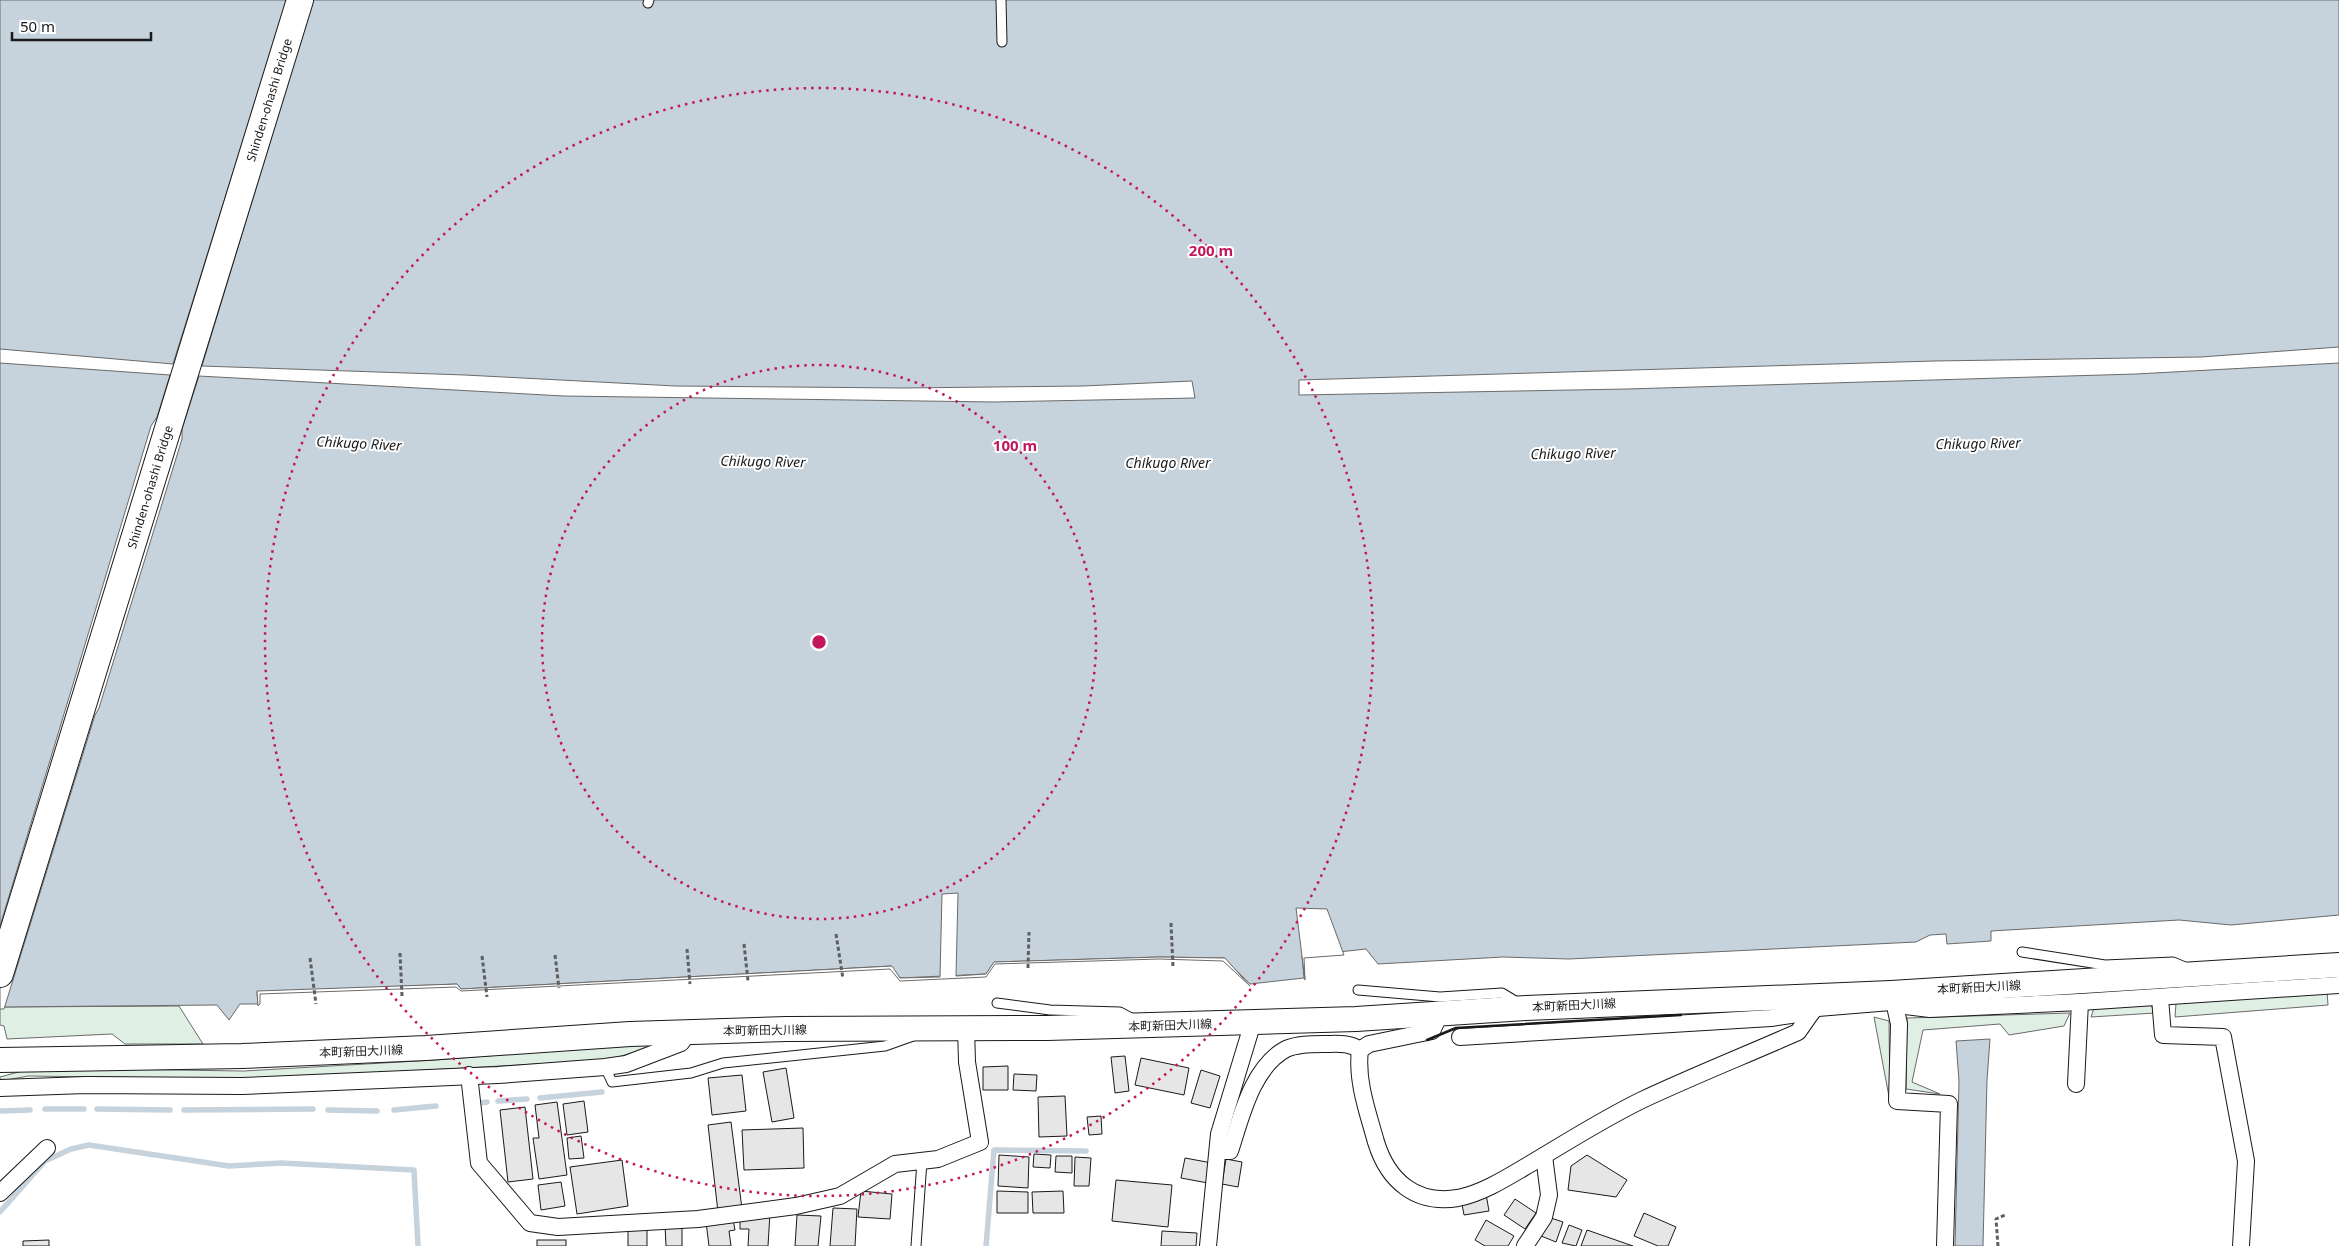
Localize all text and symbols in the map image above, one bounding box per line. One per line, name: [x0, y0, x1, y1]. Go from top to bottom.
scale bar: [12, 10, 151, 42]
text: 50 m: [20, 16, 55, 36]
street label: Shinden-ohashi Bridge: [242, 36, 296, 164]
text: 200 m: [1189, 240, 1233, 260]
street label: Shinden-ohashi Bridge: [123, 423, 177, 551]
water label: Chikugo River: [316, 431, 403, 455]
water label: Chikugo River: [1935, 433, 2021, 453]
text: 100 m: [993, 435, 1037, 455]
water label: Chikugo River: [1530, 443, 1616, 463]
water label: Chikugo River: [720, 451, 806, 471]
water label: Chikugo River: [1125, 453, 1211, 472]
centre of rings: [810, 633, 828, 651]
street label: 本町新田大川線: [1937, 976, 2021, 998]
street label: 本町新田大川線: [1532, 994, 1616, 1016]
street label: 本町新田大川線: [1128, 1015, 1212, 1035]
street label: 本町新田大川線: [723, 1021, 807, 1039]
street label: 本町新田大川線: [319, 1041, 403, 1061]

